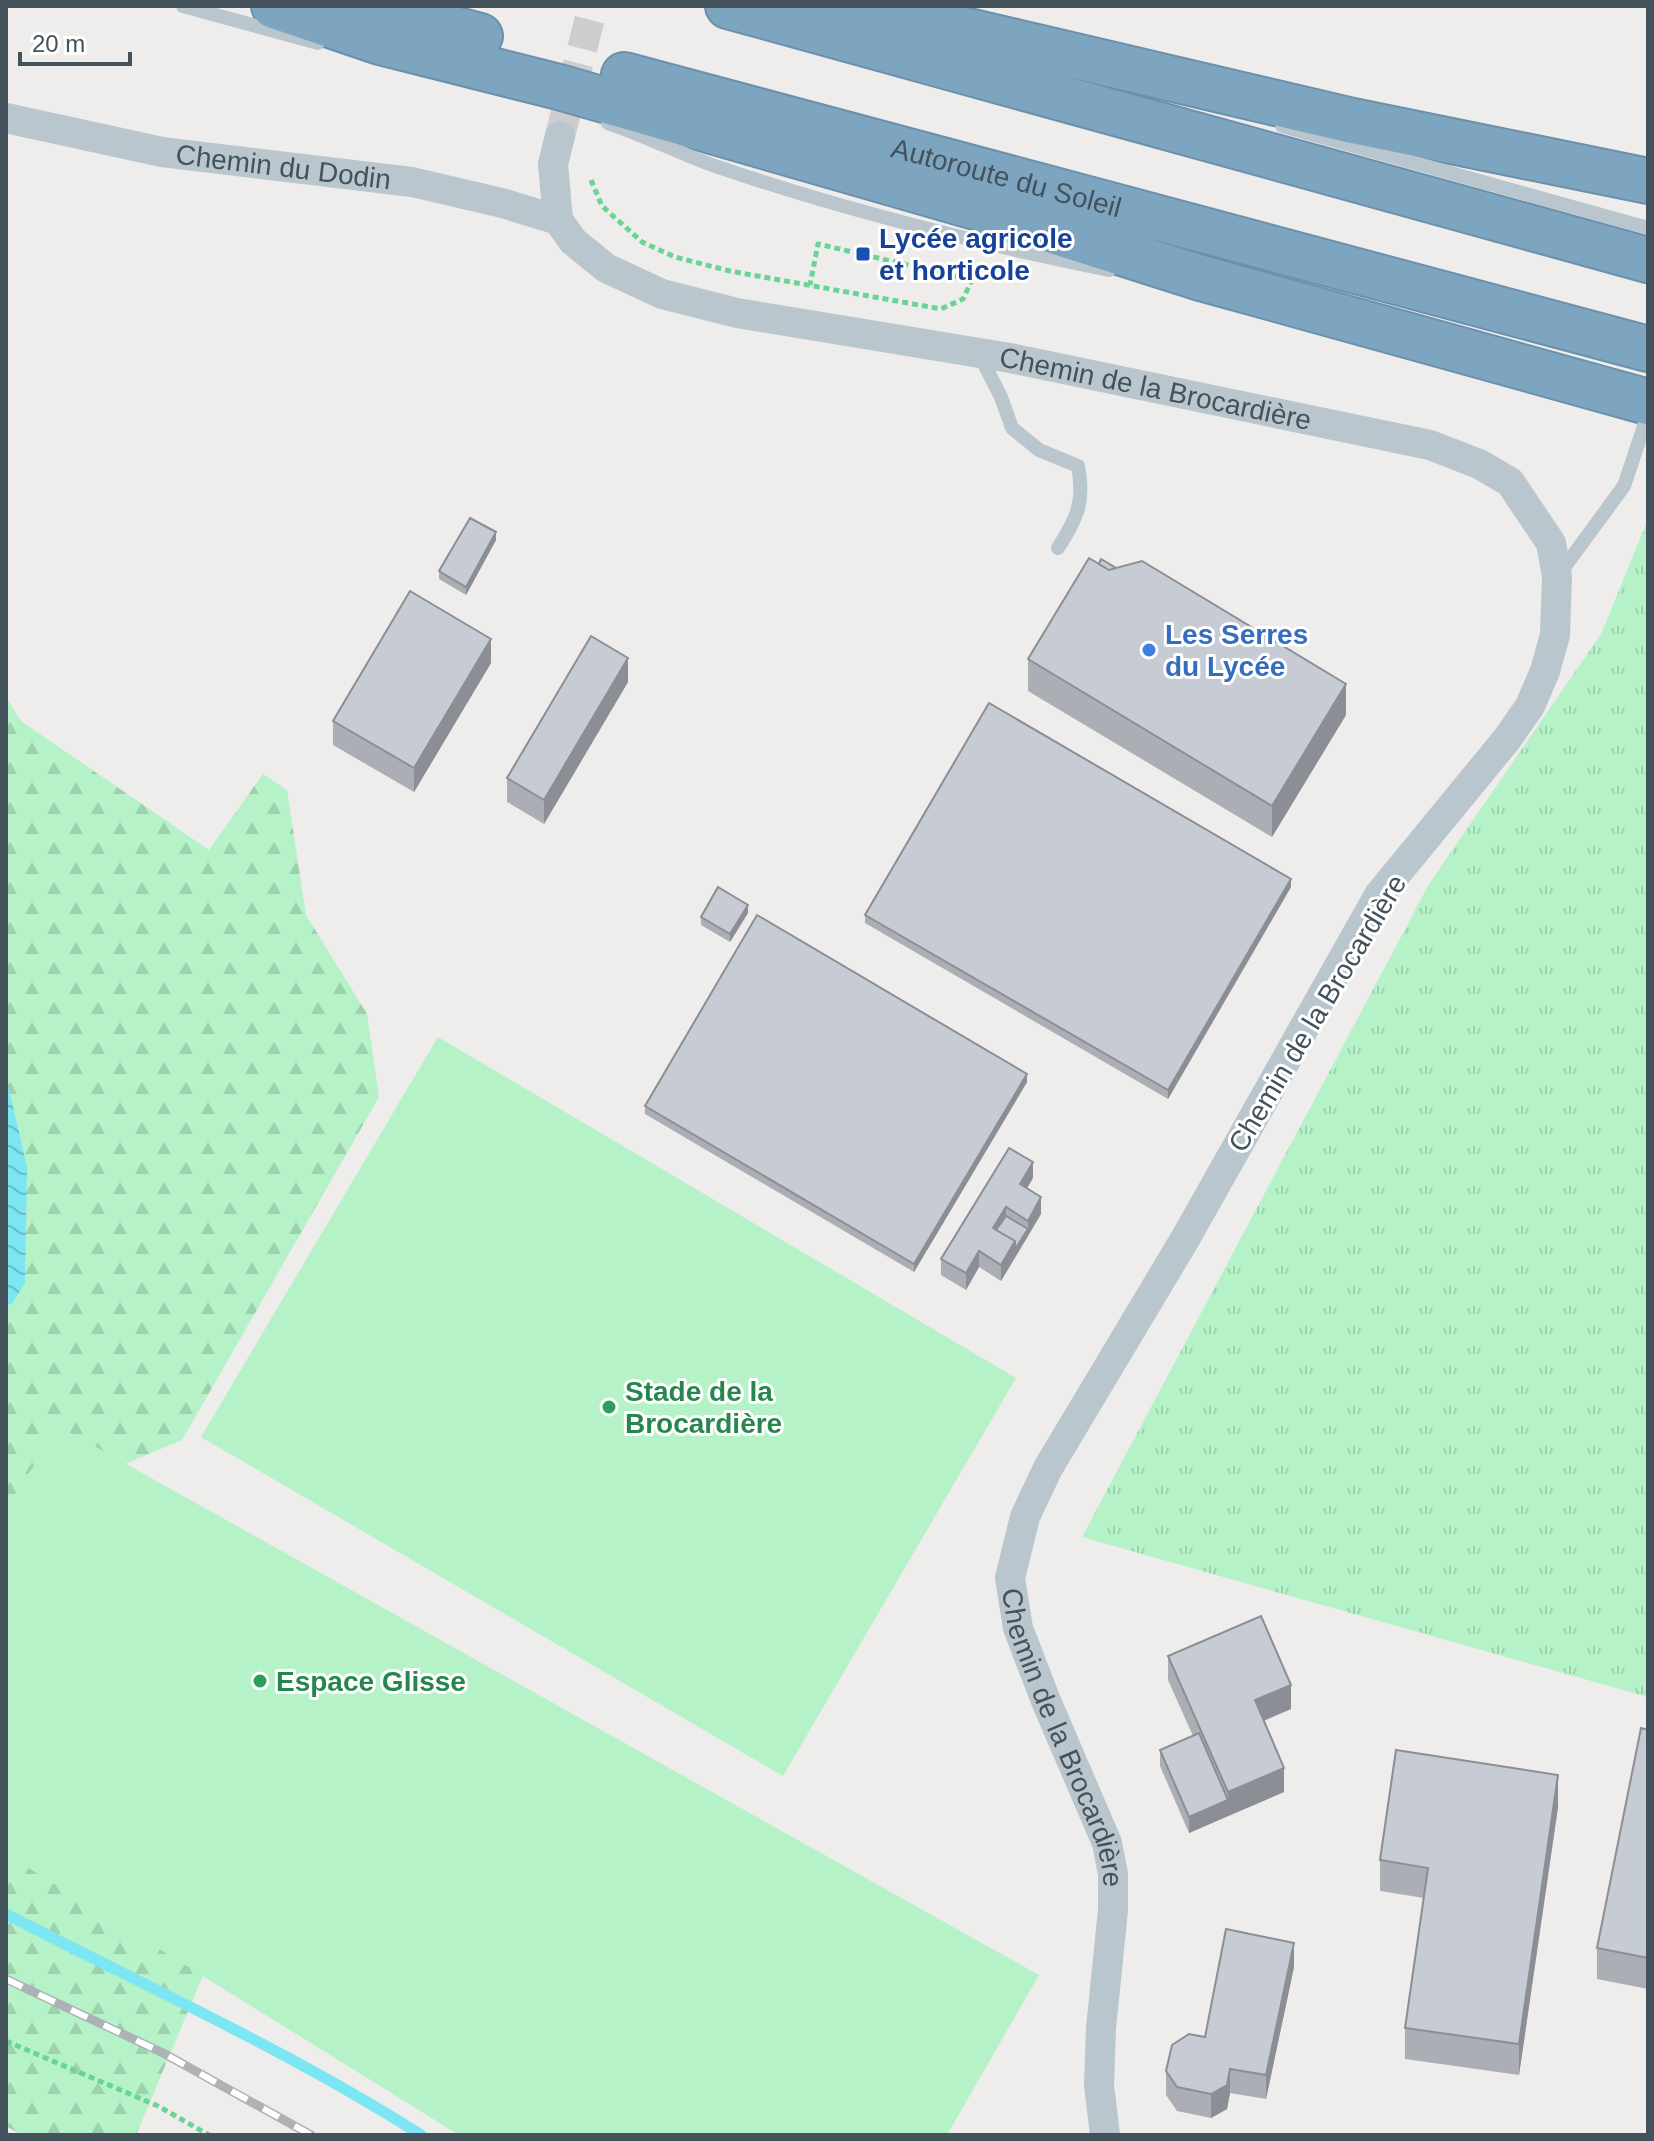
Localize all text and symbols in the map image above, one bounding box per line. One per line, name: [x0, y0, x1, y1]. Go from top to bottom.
scale bar: [20, 16, 130, 66]
text: 20 m: [32, 30, 85, 57]
street label: Autoroute du Soleil: [888, 132, 1125, 223]
street label: Chemin du Dodin: [174, 139, 393, 195]
place label: Lycée agricole et horticole: [879, 223, 1073, 286]
marker: Lycée agricole et horticole: [854, 245, 872, 263]
street label: Chemin de la Brocardière: [997, 342, 1314, 436]
place label: Les Serres du Lycée: [1165, 619, 1308, 682]
marker: Les Serres du Lycée: [1140, 641, 1158, 659]
street label: Chemin de la Brocardière: [1222, 869, 1412, 1157]
place label: Stade de la Brocardière: [625, 1376, 782, 1439]
marker: Stade de la Brocardière: [600, 1398, 618, 1416]
street label: Chemin de la Brocardière: [996, 1586, 1128, 1887]
place label: Espace Glisse: [276, 1666, 466, 1697]
marker: Espace Glisse: [251, 1672, 269, 1690]

